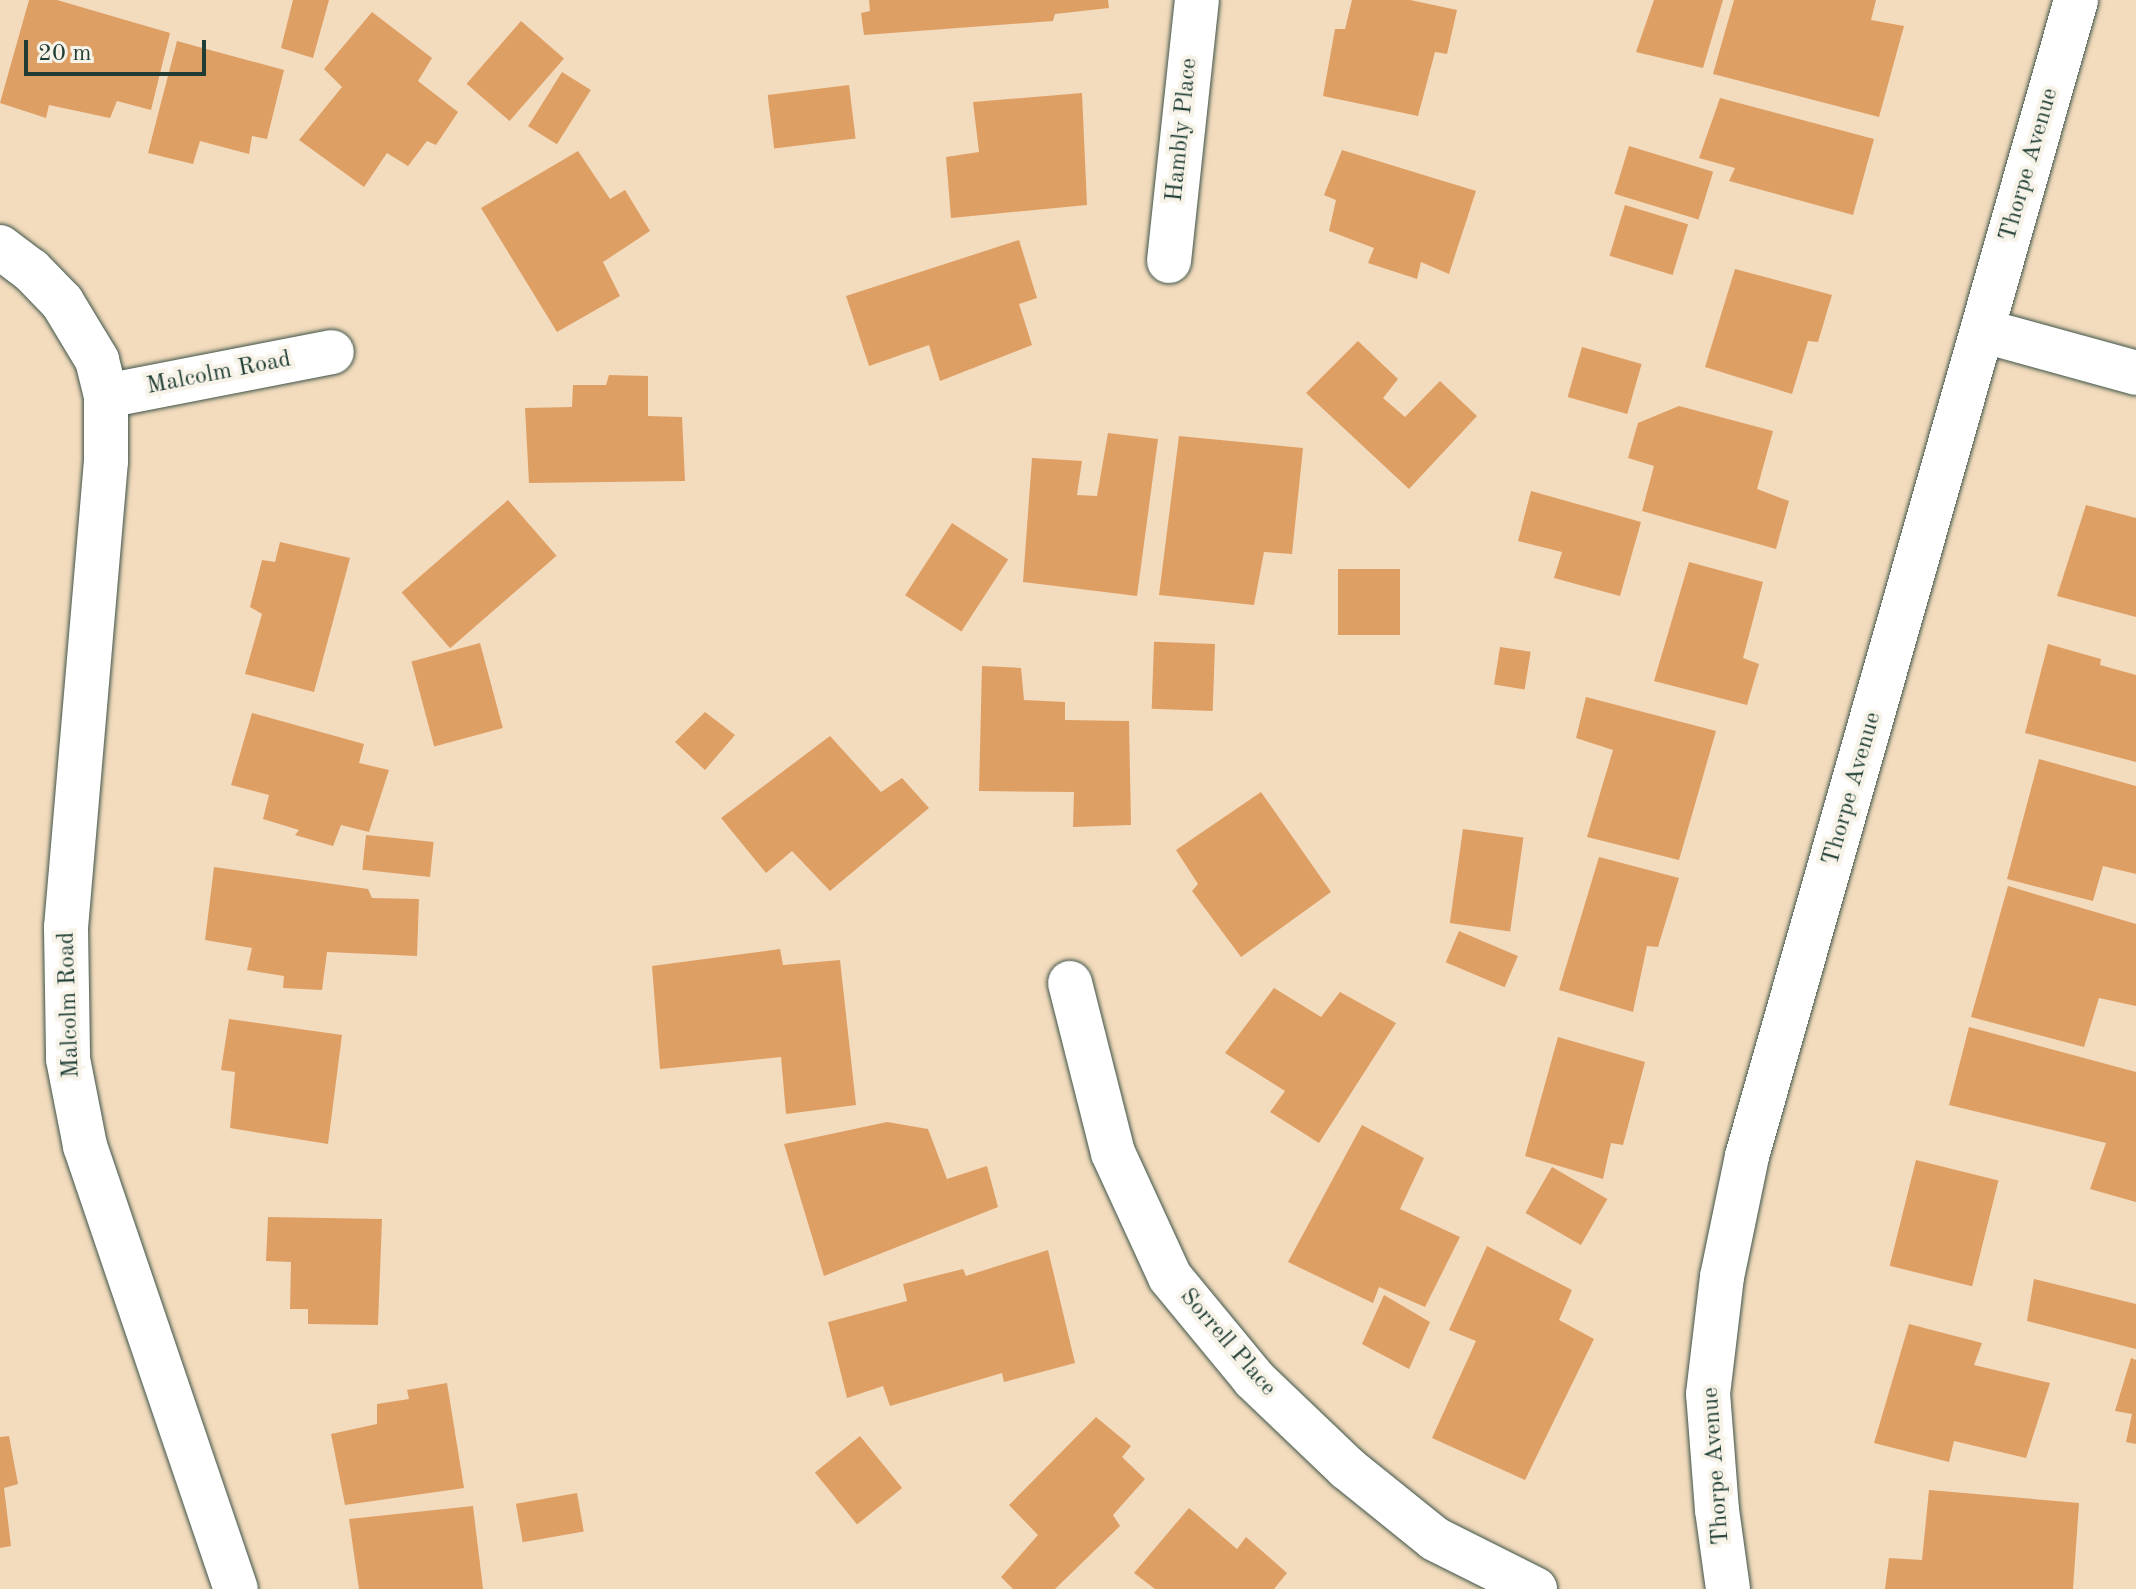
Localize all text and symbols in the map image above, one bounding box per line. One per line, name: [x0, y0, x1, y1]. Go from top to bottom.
scale bar: [28, 24, 210, 74]
text: 20 m: [38, 42, 92, 66]
street label: Hambly Place: [1161, 57, 1205, 203]
street label: Thorpe Avenue: [1994, 85, 2066, 245]
street label: Malcolm Road: [144, 346, 294, 402]
street label: Thorpe Avenue: [1817, 709, 1889, 869]
street label: Malcolm Road: [53, 931, 87, 1079]
street label: Sorrell Place: [1172, 1283, 1282, 1403]
street label: Thorpe Avenue: [1697, 1386, 1737, 1546]

